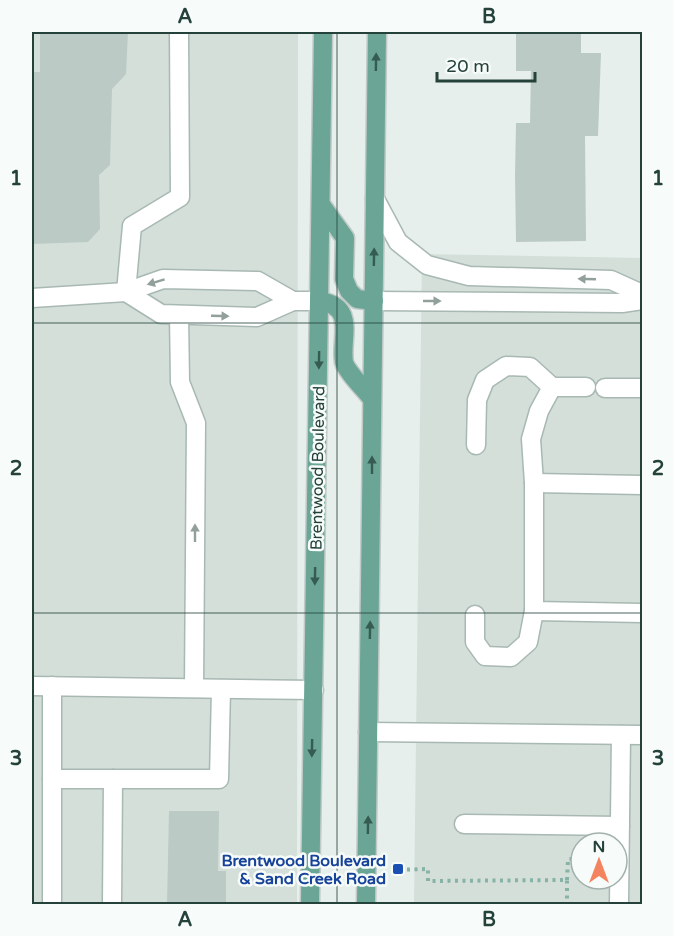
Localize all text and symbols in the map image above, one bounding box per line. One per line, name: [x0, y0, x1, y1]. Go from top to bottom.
text: A: [178, 5, 193, 29]
text: B: [482, 5, 496, 29]
scale bar: [437, 45, 534, 83]
one-way arrow: [371, 52, 381, 71]
text: 20 m: [446, 55, 490, 77]
text: 1: [10, 167, 22, 191]
text: 1: [652, 167, 664, 191]
one-way arrow: [369, 247, 379, 266]
one-way arrow: [578, 274, 597, 284]
one-way arrow: [147, 278, 165, 287]
one-way arrow: [423, 296, 442, 306]
one-way arrow: [210, 311, 229, 321]
one-way arrow: [314, 350, 324, 369]
street label: Brentwood Boulevard: [307, 386, 329, 550]
one-way arrow: [367, 456, 377, 475]
text: 2: [10, 457, 22, 481]
text: 2: [652, 457, 664, 481]
one-way arrow: [190, 523, 200, 542]
one-way arrow: [311, 566, 320, 585]
one-way arrow: [365, 621, 375, 640]
one-way arrow: [307, 739, 317, 758]
text: 3: [10, 747, 22, 771]
text: 3: [652, 747, 664, 771]
one-way arrow: [363, 816, 372, 835]
north arrow: [569, 831, 629, 891]
text: N: [593, 837, 605, 857]
place label: Brentwood Boulevard & Sand Creek Road: [221, 851, 386, 889]
marker: Brentwood Boulevard & Sand Creek Road: [391, 862, 405, 876]
text: A: [178, 908, 193, 932]
text: B: [482, 908, 496, 932]

